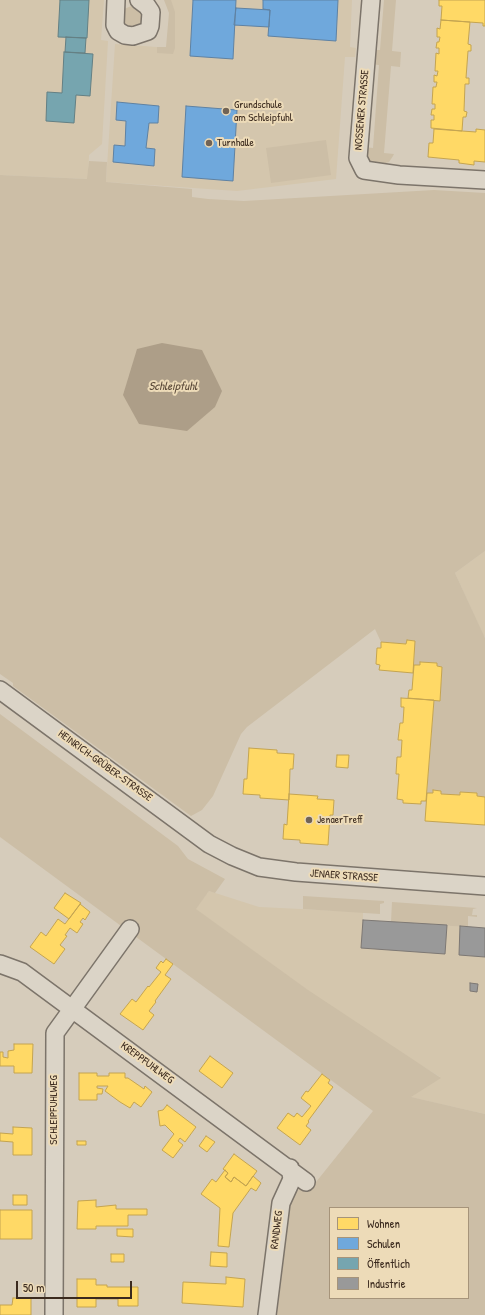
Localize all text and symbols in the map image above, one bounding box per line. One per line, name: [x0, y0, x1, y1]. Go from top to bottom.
street label: NOSSENER STRASSE: [352, 69, 372, 151]
place label: Grundschule am Schleipfuhl: [234, 98, 293, 124]
marker: Grundschule am Schleipfuhl: [221, 106, 231, 116]
place label: Turnhalle: [217, 136, 254, 150]
marker: Turnhalle: [204, 138, 214, 148]
water label: Schleipfuhl: [149, 380, 197, 394]
street label: HEINRICH-GRÜBER-STRASSE: [55, 727, 155, 805]
place label: JenaerTreff: [317, 813, 363, 827]
marker: JenaerTreff: [304, 815, 314, 825]
street label: JENAER STRASSE: [310, 867, 378, 885]
street label: KREPPFUHLWEG: [118, 1039, 176, 1087]
street label: SCHLEIPFUHLWEG: [47, 1075, 61, 1145]
legend: [329, 1207, 469, 1299]
street label: RANDWEG: [268, 1210, 286, 1250]
text: Wohnen: [367, 1215, 400, 1232]
text: Schulen: [367, 1235, 400, 1252]
text: Öffentlich: [367, 1255, 410, 1272]
scale bar: [18, 1273, 134, 1299]
text: Industrie: [367, 1275, 406, 1292]
text: 50 m: [23, 1279, 44, 1296]

